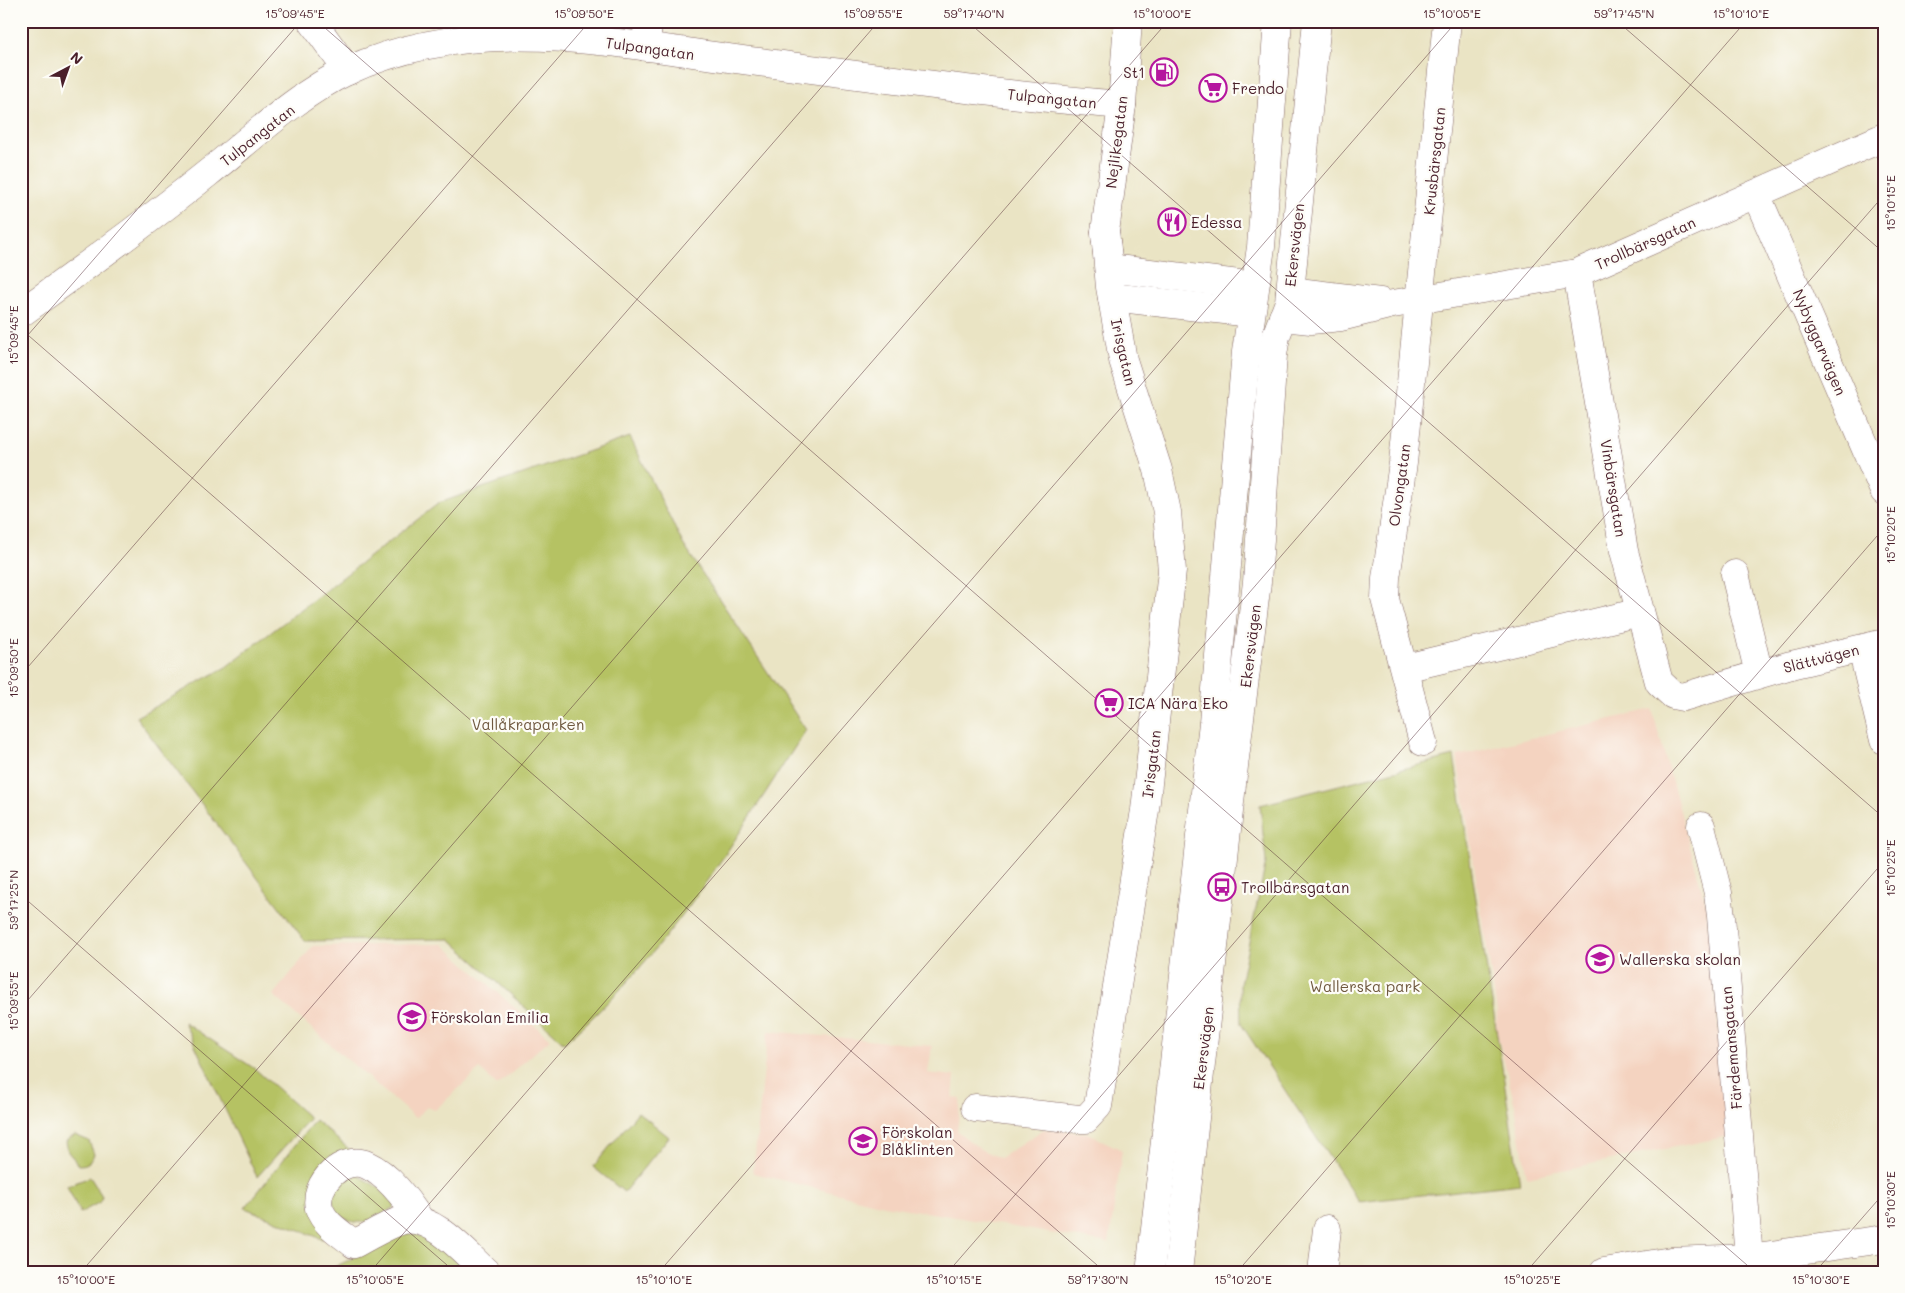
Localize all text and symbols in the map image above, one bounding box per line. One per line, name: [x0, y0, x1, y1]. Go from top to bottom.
text: 15°09'45"E: [265, 5, 325, 21]
text: 15°09'50"E: [554, 5, 614, 21]
text: 15°09'55"E: [843, 5, 903, 21]
text: 59°17'40"N: [944, 5, 1004, 21]
text: 15°10'00"E: [1133, 5, 1191, 21]
text: 15°10'05"E: [1423, 5, 1481, 21]
text: 59°17'45"N: [1594, 5, 1654, 21]
text: 15°10'10"E: [1713, 5, 1769, 21]
street label: Tulpangatan: [604, 32, 696, 64]
north arrow: [42, 42, 92, 92]
text: N: [67, 47, 87, 68]
fuel station icon: St1: [1149, 57, 1179, 87]
place label: St1: [1123, 62, 1145, 82]
supermarket icon: Frendo: [1198, 73, 1228, 103]
place label: Frendo: [1232, 78, 1284, 98]
street label: Tulpangatan: [1006, 83, 1098, 113]
street label: Nejlikegatan: [1100, 94, 1132, 190]
street label: Tulpangatan: [216, 100, 298, 170]
street label: Krusbärsgatan: [1418, 106, 1450, 216]
text: 15°10'15"E: [1882, 175, 1898, 231]
street label: Ekersvägen: [1280, 202, 1308, 288]
restaurant icon: Edessa: [1157, 207, 1187, 237]
place label: Edessa: [1191, 212, 1242, 232]
street label: Trollbärsgatan: [1591, 212, 1699, 274]
street label: Nybyggarvägen: [1789, 286, 1851, 398]
text: 15°09'45"E: [5, 305, 21, 365]
street label: Irisgatan: [1107, 316, 1141, 388]
street label: Vinbärsgatan: [1596, 438, 1632, 538]
street label: Olvongatan: [1383, 442, 1415, 528]
text: 15°10'20"E: [1882, 506, 1898, 564]
street label: Ekersvägen: [1235, 603, 1265, 689]
text: 15°09'50"E: [5, 638, 21, 698]
street label: Slättvägen: [1781, 639, 1861, 677]
supermarket icon: ICA Nära Eko: [1094, 688, 1124, 718]
place label: ICA Nära Eko: [1128, 693, 1228, 713]
park label: Vallåkraparken: [472, 714, 584, 734]
street label: Irisgatan: [1137, 729, 1165, 799]
text: 15°10'25"E: [1882, 839, 1898, 897]
text: 59°17'25"N: [5, 870, 21, 930]
bus stop icon: Trollbärsgatan: [1207, 872, 1237, 902]
place label: Trollbärsgatan: [1241, 877, 1349, 897]
school or university icon: Wallerska skolan: [1585, 944, 1615, 974]
place label: Wallerska skolan: [1619, 949, 1741, 969]
text: 15°09'55"E: [5, 971, 21, 1031]
park label: Wallerska park: [1310, 976, 1420, 996]
street label: Färdemansgatan: [1716, 986, 1746, 1110]
school or university icon: Förskolan Emilia: [397, 1002, 427, 1032]
street label: Ekersvägen: [1188, 1005, 1218, 1091]
place label: Förskolan Emilia: [431, 1007, 549, 1027]
place label: Förskolan Blåklinten: [882, 1122, 953, 1159]
school or university icon: Förskolan Blåklinten: [848, 1126, 878, 1156]
text: 15°10'30"E: [1882, 1171, 1898, 1229]
text: 15°10'00"E: [57, 1271, 115, 1287]
text: 15°10'05"E: [346, 1271, 404, 1287]
text: 15°10'10"E: [636, 1271, 692, 1287]
text: 15°10'15"E: [926, 1271, 982, 1287]
text: 59°17'30"N: [1068, 1271, 1128, 1287]
text: 15°10'20"E: [1214, 1271, 1272, 1287]
text: 15°10'25"E: [1503, 1271, 1561, 1287]
text: 15°10'30"E: [1792, 1271, 1850, 1287]

